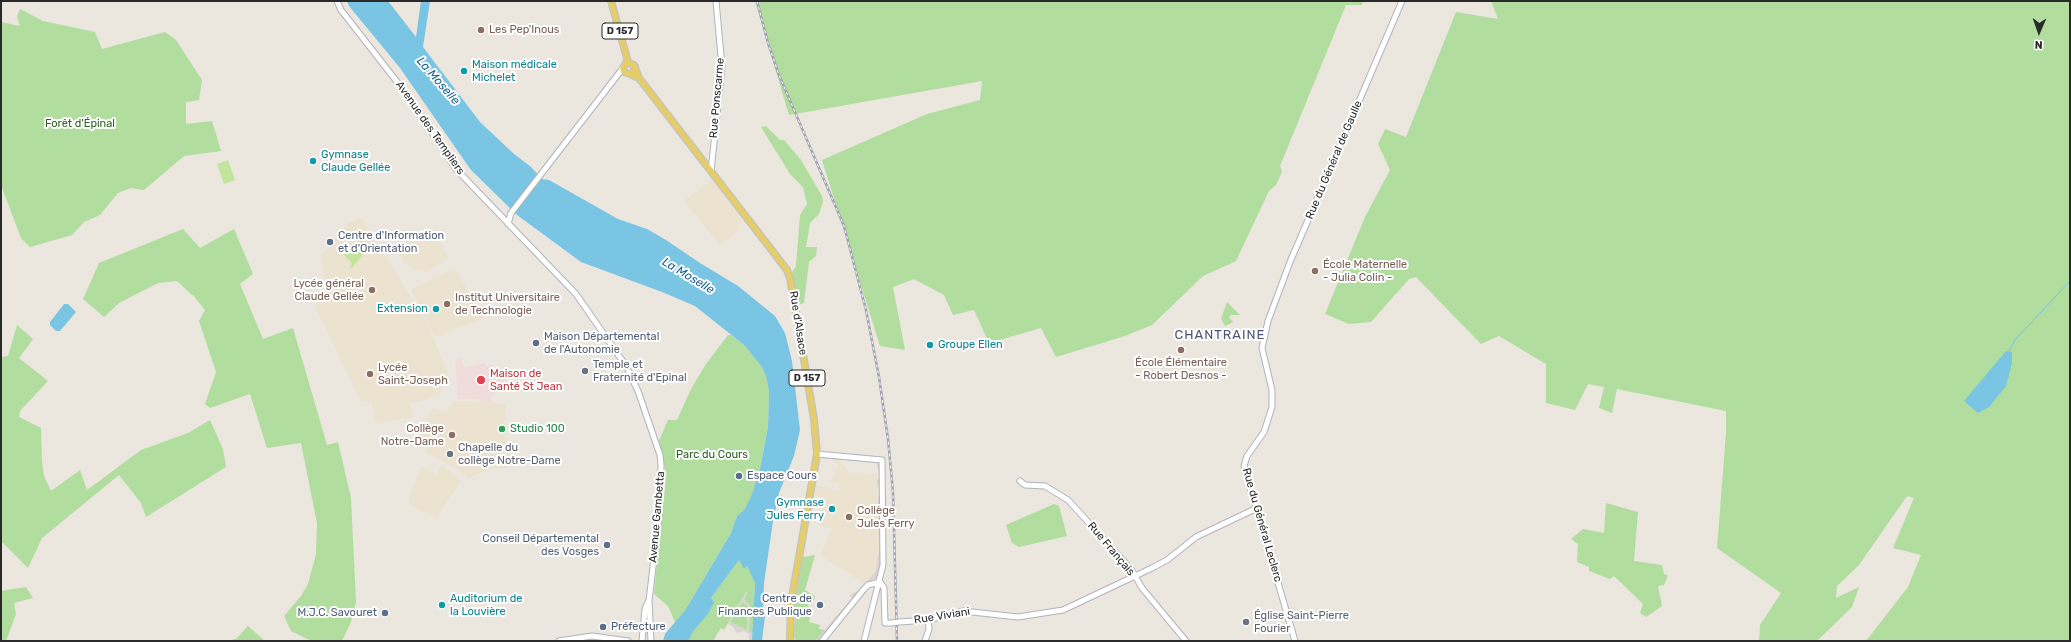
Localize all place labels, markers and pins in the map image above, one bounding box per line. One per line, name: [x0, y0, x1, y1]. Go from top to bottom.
place label: Les Pep'Inous: [489, 23, 559, 37]
marker: Les Pep'Inous: [476, 25, 486, 35]
place label: Maison médicale Michelet: [472, 58, 557, 84]
marker: Maison médicale Michelet: [459, 66, 469, 76]
place label: Gymnase Claude Gellée: [321, 148, 390, 174]
marker: Gymnase Claude Gellée: [308, 156, 318, 166]
place label: Centre d'Information et d'Orientation: [338, 229, 444, 255]
marker: Centre d'Information et d'Orientation: [325, 237, 335, 247]
place label: École Maternelle - Julia Colin -: [1323, 258, 1407, 284]
marker: École Maternelle - Julia Colin -: [1310, 266, 1320, 276]
place label: Lycée général Claude Gellée: [294, 277, 364, 303]
marker: Lycée général Claude Gellée: [367, 285, 377, 295]
place label: Institut Universitaire de Technologie: [455, 291, 560, 317]
marker: Institut Universitaire de Technologie: [442, 299, 452, 309]
place label: Extension: [377, 302, 428, 316]
marker: Extension: [431, 304, 441, 314]
place label: Maison Départemental de l'Autonomie: [544, 330, 659, 356]
marker: Maison Départemental de l'Autonomie: [531, 338, 541, 348]
place label: Groupe Ellen: [938, 338, 1003, 352]
marker: Groupe Ellen: [925, 340, 935, 350]
marker: École Élémentaire - Robert Desnos -: [1176, 345, 1186, 355]
place label: École Élémentaire - Robert Desnos -: [1135, 356, 1227, 382]
place label: Temple et Fraternité d'Epinal: [593, 358, 687, 384]
place label: Lycée Saint-Joseph: [378, 361, 448, 387]
marker: Temple et Fraternité d'Epinal: [580, 366, 590, 376]
place label: Maison de Santé St Jean: [490, 367, 562, 393]
marker: Lycée Saint-Joseph: [365, 369, 375, 379]
marker: Maison de Santé St Jean: [475, 374, 487, 386]
place label: Collège Notre-Dame: [381, 422, 444, 448]
place label: Studio 100: [510, 422, 565, 436]
marker: Studio 100: [497, 424, 507, 434]
marker: Collège Notre-Dame: [447, 430, 457, 440]
place label: Chapelle du collège Notre-Dame: [458, 441, 561, 467]
marker: Chapelle du collège Notre-Dame: [445, 449, 455, 459]
place label: Espace Cours: [747, 469, 817, 483]
marker: Espace Cours: [734, 471, 744, 481]
place label: Gymnase Jules Ferry: [766, 496, 824, 522]
marker: Gymnase Jules Ferry: [827, 504, 837, 514]
place label: Collège Jules Ferry: [857, 504, 915, 530]
marker: Collège Jules Ferry: [844, 512, 854, 522]
place label: Conseil Départemental des Vosges: [482, 532, 599, 558]
marker: Conseil Départemental des Vosges: [602, 540, 612, 550]
place label: Auditorium de la Louvière: [450, 592, 522, 618]
place label: Centre de Finances Publique: [718, 592, 812, 618]
marker: Auditorium de la Louvière: [437, 600, 447, 610]
marker: Centre de Finances Publique: [815, 600, 825, 610]
place label: M.J.C. Savouret: [297, 606, 377, 620]
marker: M.J.C. Savouret: [380, 608, 390, 618]
place label: Église Saint-Pierre Fourier: [1254, 609, 1349, 635]
marker: Église Saint-Pierre Fourier: [1241, 617, 1251, 627]
place label: Préfecture: [611, 620, 666, 634]
marker: Préfecture: [598, 622, 608, 632]

